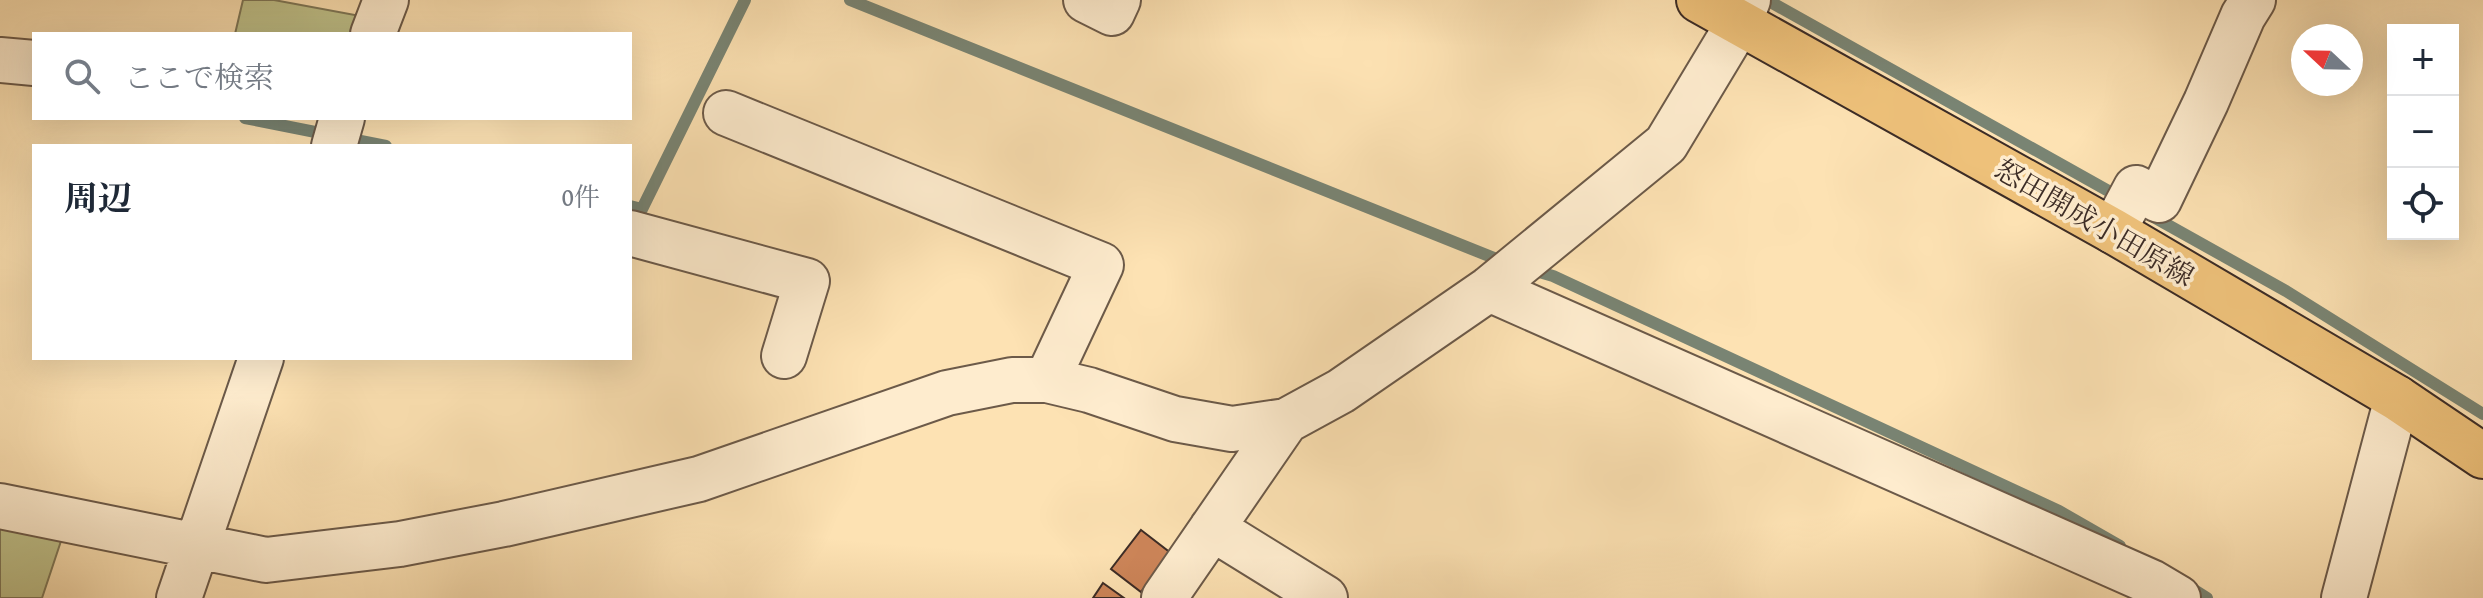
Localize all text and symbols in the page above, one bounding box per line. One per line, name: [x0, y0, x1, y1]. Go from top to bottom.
north arrow: [2291, 24, 2363, 96]
map controls: [2387, 24, 2459, 240]
button: +: [2387, 24, 2459, 96]
search box: [32, 32, 632, 120]
icon: search: [60, 54, 104, 98]
text: ここで検索: [124, 55, 274, 99]
button: −: [2387, 96, 2459, 168]
street label: 怒田開成小田原線: [1988, 148, 2202, 296]
button: locate: [2387, 168, 2459, 240]
text: 周辺: [64, 173, 132, 222]
text: 0件: [561, 177, 600, 216]

